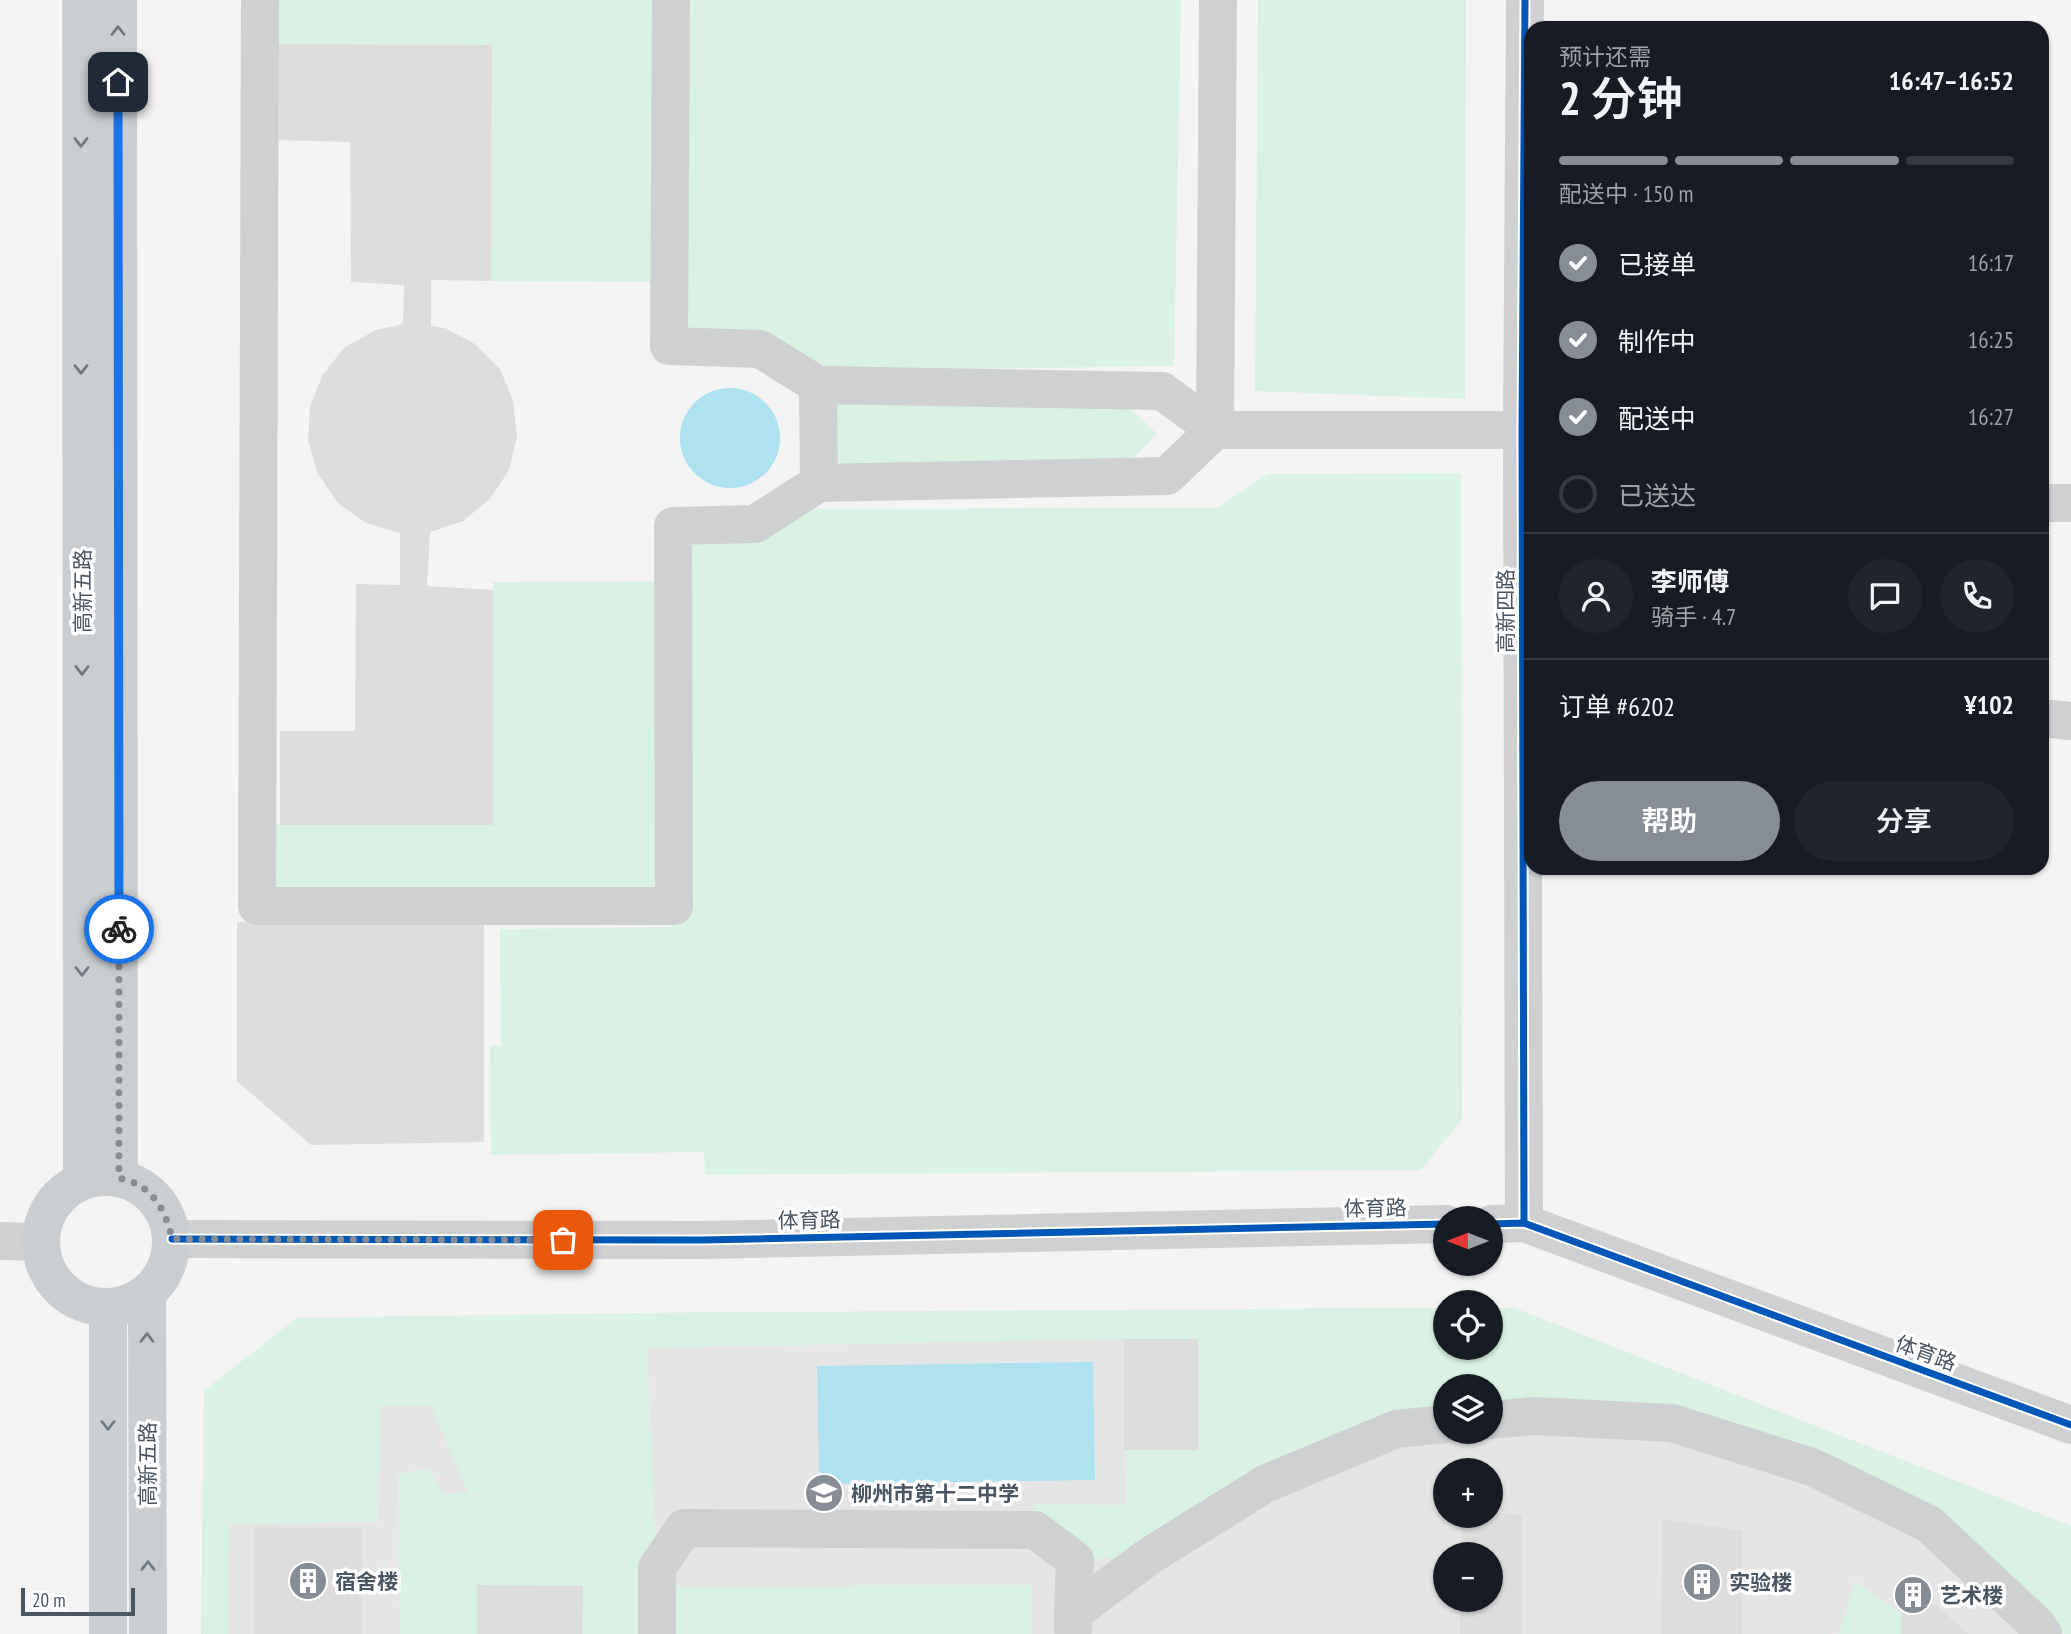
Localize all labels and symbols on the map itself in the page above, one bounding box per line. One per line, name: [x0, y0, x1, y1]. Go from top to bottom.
one-way arrow: [110, 26, 126, 36]
pin: [88, 52, 148, 112]
one-way arrow: [73, 137, 89, 147]
one-way arrow: [73, 364, 89, 375]
street label: 高新五路: [69, 549, 96, 633]
street label: 高新四路: [1492, 569, 1519, 653]
one-way arrow: [74, 665, 90, 676]
courier: [84, 894, 154, 964]
one-way arrow: [74, 966, 90, 977]
street label: 体育路: [1343, 1194, 1407, 1222]
street label: 体育路: [777, 1206, 841, 1234]
north arrow: [1433, 1206, 1503, 1276]
pin: [533, 1210, 593, 1270]
street label: 体育路: [1892, 1330, 1960, 1376]
one-way arrow: [139, 1333, 155, 1343]
one-way arrow: [100, 1420, 116, 1431]
street label: 高新五路: [134, 1422, 161, 1506]
school or university icon: 柳州市第十二中学: [803, 1472, 845, 1514]
place label: 柳州市第十二中学: [851, 1480, 1019, 1507]
one-way arrow: [140, 1560, 156, 1571]
building icon: 宿舍楼: [287, 1560, 329, 1602]
building icon: 实验楼: [1681, 1561, 1723, 1603]
place label: 宿舍楼: [335, 1568, 398, 1595]
place label: 实验楼: [1729, 1569, 1792, 1596]
building icon: 艺术楼: [1892, 1574, 1934, 1616]
place label: 艺术楼: [1940, 1582, 2003, 1609]
scale bar: [21, 1585, 135, 1617]

